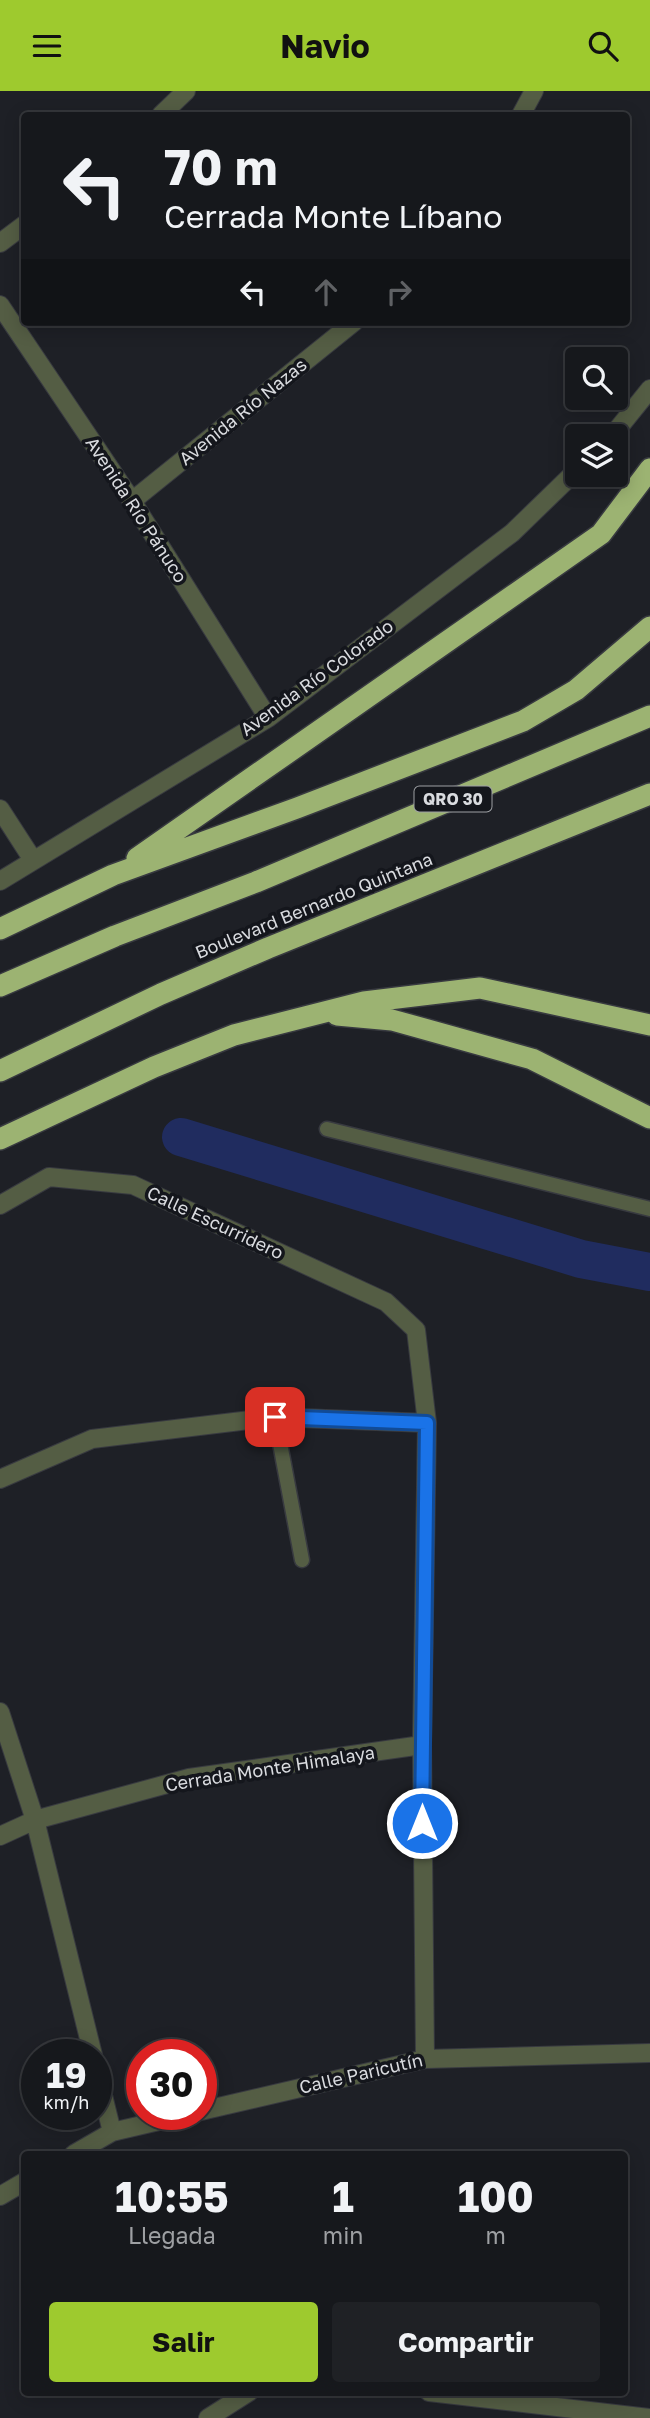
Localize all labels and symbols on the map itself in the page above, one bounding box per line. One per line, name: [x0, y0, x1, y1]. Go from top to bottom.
street label: Avenida Río Nazas: [174, 353, 311, 469]
street label: Avenida Río Pánuco: [81, 432, 192, 587]
street label: Avenida Río Colorado: [236, 614, 397, 740]
road number: QRO 30: [414, 786, 491, 811]
street label: Boulevard Bernardo Quintana: [192, 847, 436, 963]
street label: Calle Escurridero: [144, 1181, 287, 1263]
pin: [245, 1387, 305, 1447]
street label: Cerrada Monte Himalaya: [164, 1741, 376, 1795]
position arrow: [385, 1786, 459, 1860]
speed limit sign: 30: [126, 2039, 217, 2130]
street label: Calle Paricutín: [297, 2048, 425, 2098]

